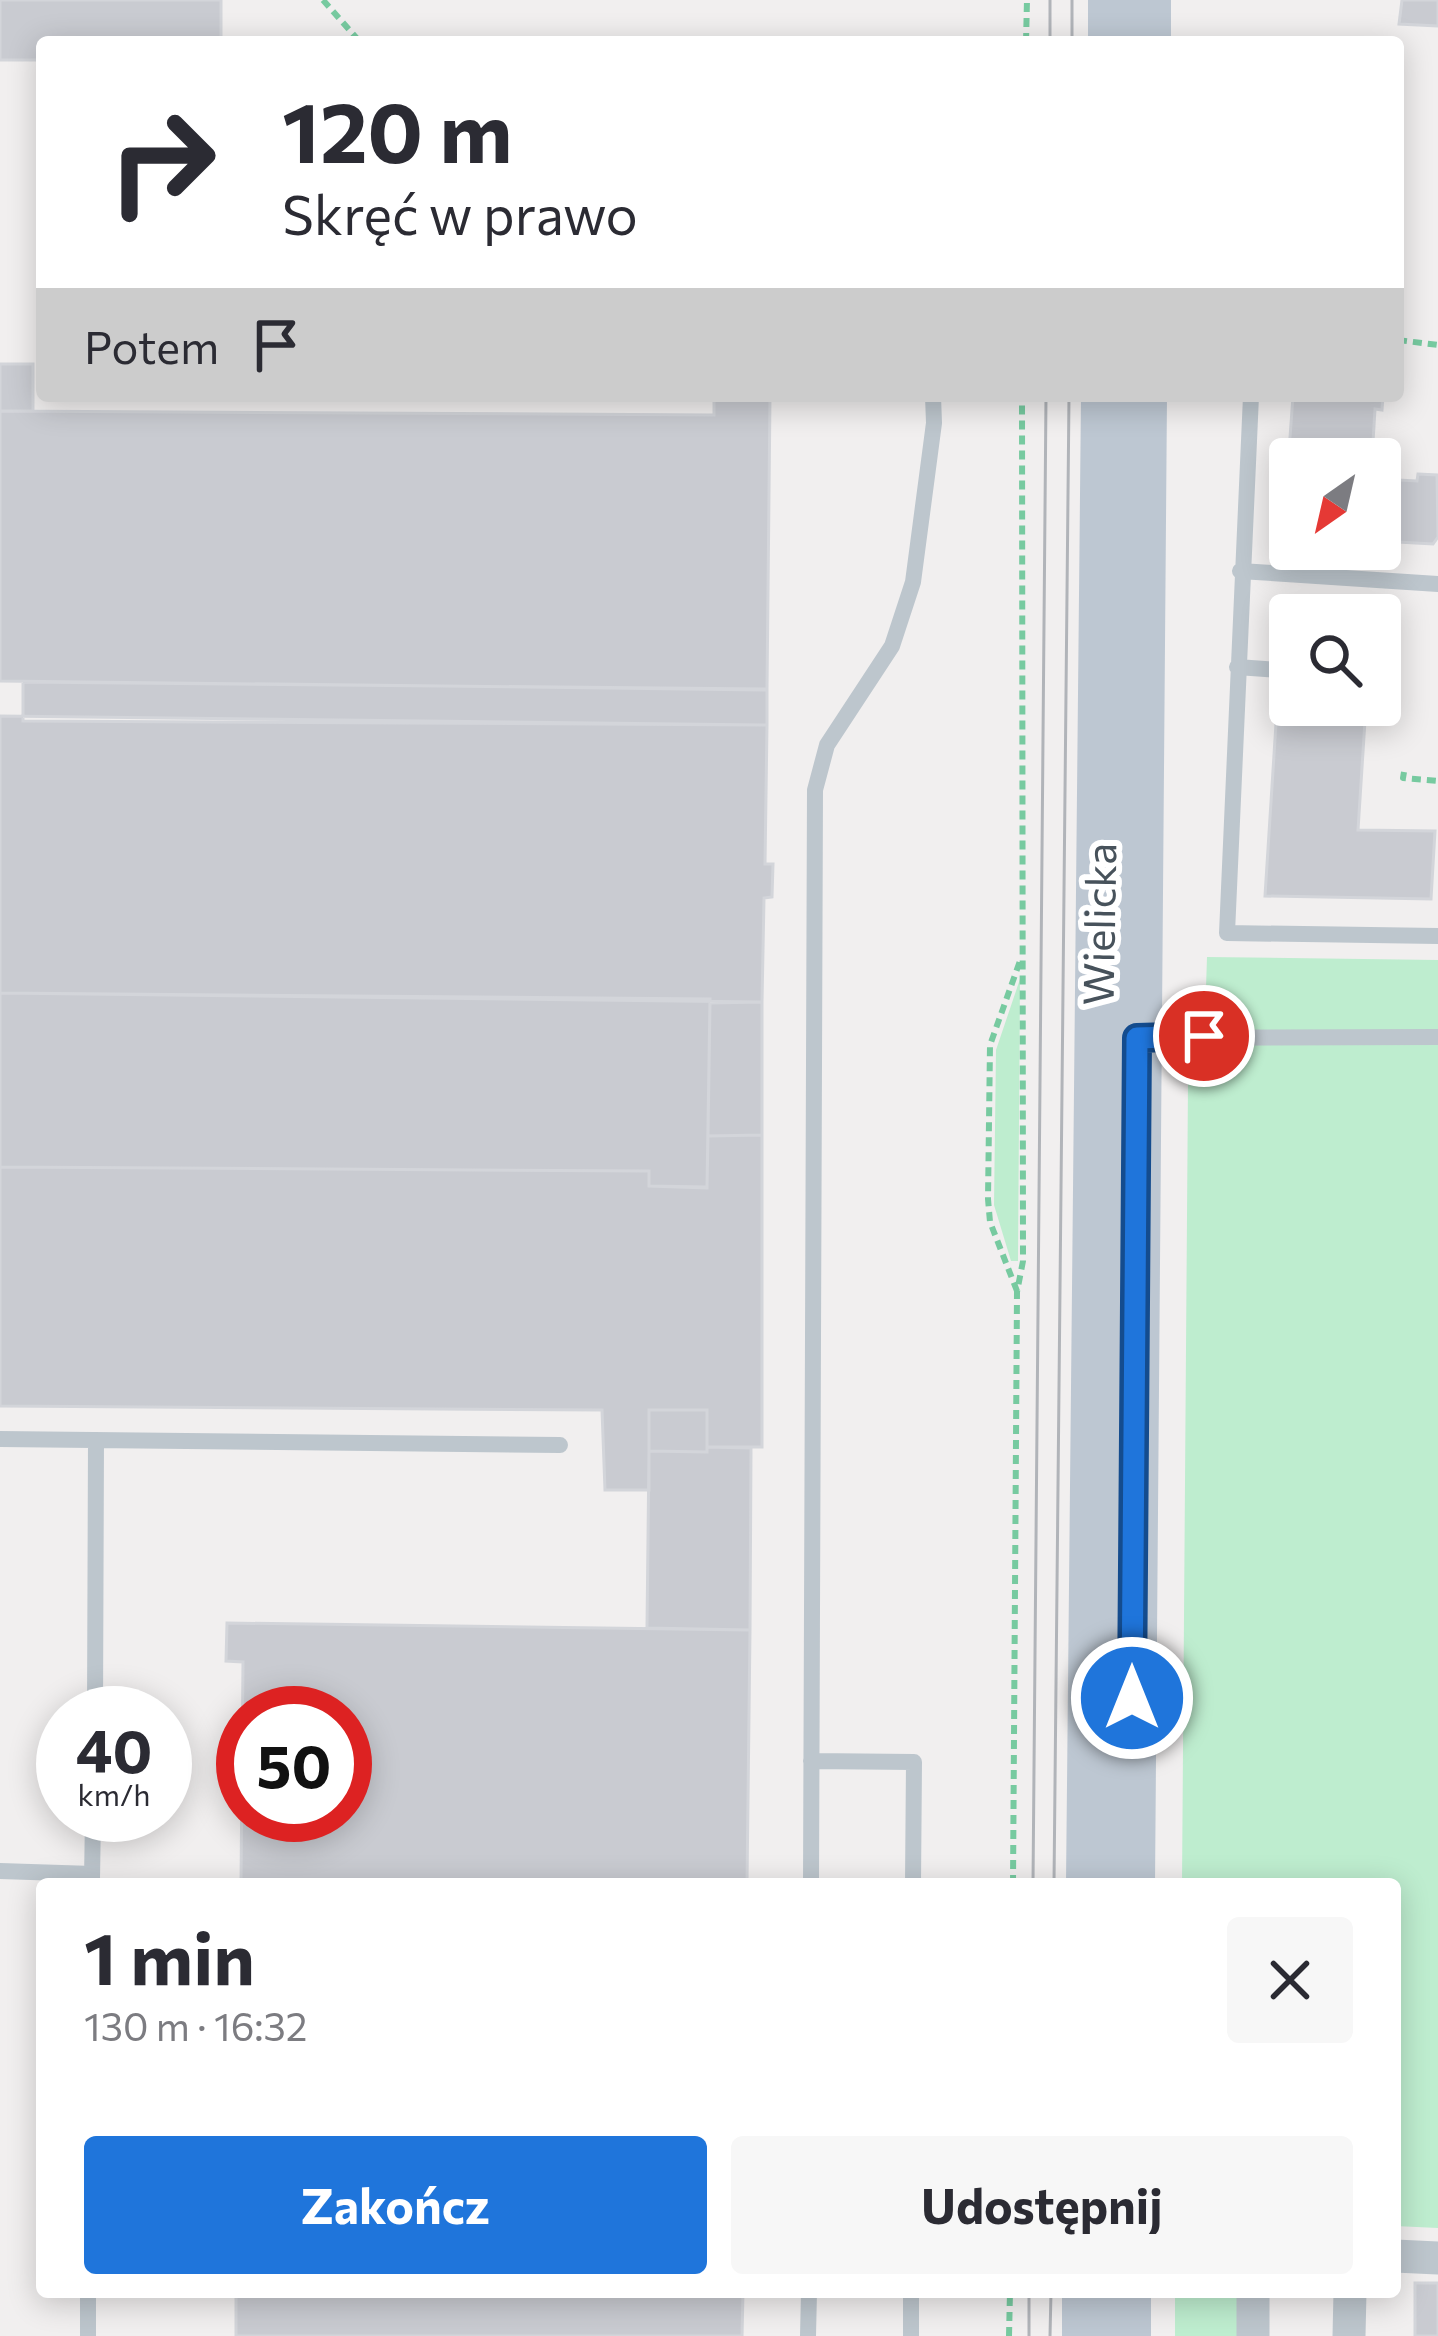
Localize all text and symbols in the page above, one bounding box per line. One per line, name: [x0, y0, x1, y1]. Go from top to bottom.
text: 120 m: [282, 78, 512, 180]
icon: right: [84, 84, 240, 240]
text: Skręć w prawo: [282, 180, 638, 246]
icon: arrive: [243, 312, 309, 378]
text: Potem: [84, 318, 219, 373]
north arrow: [1269, 438, 1401, 570]
map controls: [1269, 438, 1401, 726]
button: search: [1269, 594, 1401, 726]
street label: Wielicka: [1071, 842, 1125, 1006]
pin: [1153, 985, 1255, 1087]
icon: arrive: [1171, 1003, 1237, 1069]
position arrow: [1069, 1635, 1195, 1761]
speed limit sign: 50: [216, 1686, 372, 1842]
text: 40: [76, 1712, 152, 1785]
text: km/h: [78, 1775, 150, 1812]
text: 1 min: [84, 1912, 255, 2000]
button: close: [1227, 1917, 1353, 2043]
text: 130 m · 16:32: [84, 2001, 307, 2049]
button: Zakończ: [84, 2136, 707, 2274]
button: Udostępnij: [731, 2136, 1353, 2274]

